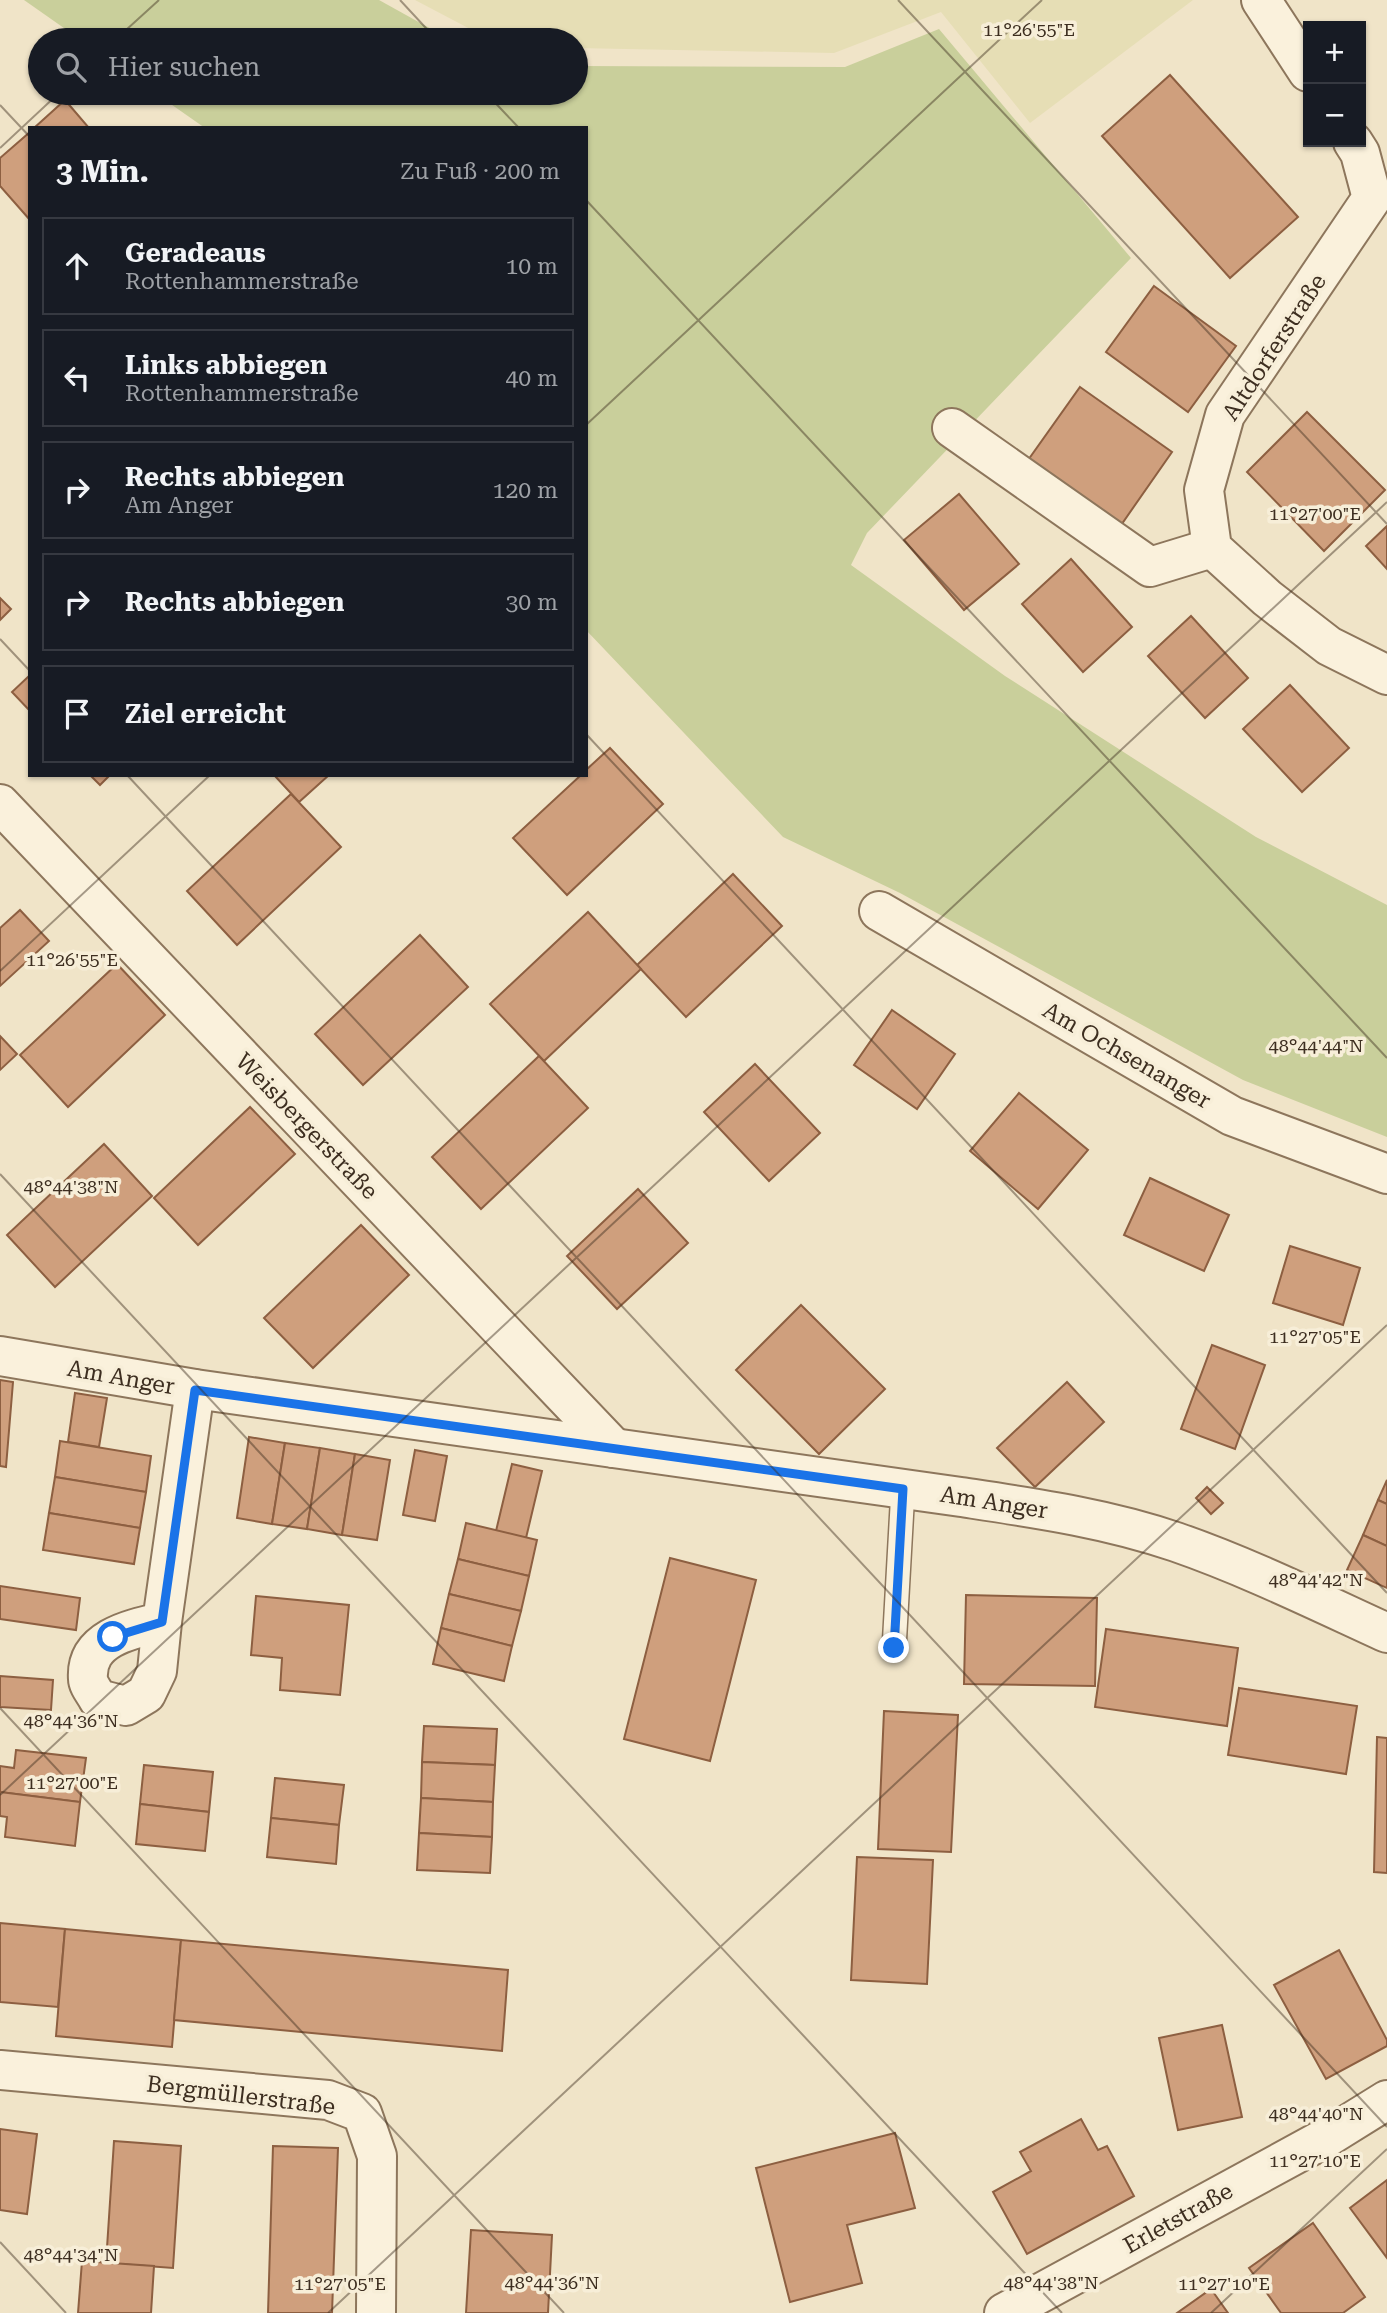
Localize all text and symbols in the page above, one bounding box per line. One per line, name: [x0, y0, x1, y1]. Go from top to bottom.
text: 11°26'55"E: [983, 19, 1075, 40]
map controls: [1303, 21, 1366, 147]
button: +: [1303, 21, 1366, 84]
search box: [28, 28, 588, 105]
icon: search: [52, 48, 90, 86]
text: Hier suchen: [108, 52, 260, 82]
button: −: [1303, 84, 1366, 147]
text: 3 Min.: [56, 154, 149, 189]
text: Zu Fuß · 200 m: [400, 158, 560, 185]
text: Geradeaus: [125, 238, 266, 268]
icon: ahead: [58, 247, 96, 285]
text: 10 m: [505, 253, 558, 280]
text: Rottenhammerstraße: [125, 268, 359, 295]
street label: Altdorferstraße: [1217, 269, 1332, 426]
text: Links abbiegen: [125, 350, 328, 380]
icon: left: [58, 359, 96, 397]
text: 40 m: [505, 365, 558, 392]
text: Rottenhammerstraße: [125, 380, 359, 407]
text: Rechts abbiegen: [125, 462, 344, 492]
icon: right: [58, 471, 96, 509]
text: 120 m: [493, 477, 558, 504]
text: Am Anger: [125, 492, 233, 519]
text: 11°27'00"E: [1269, 503, 1361, 524]
icon: right: [58, 583, 96, 621]
text: Rechts abbiegen: [125, 587, 344, 617]
text: 30 m: [505, 589, 558, 616]
icon: arrive: [58, 695, 96, 733]
text: Ziel erreicht: [125, 699, 286, 729]
text: 11°26'55"E: [26, 949, 118, 970]
street label: Am Ochsenanger: [1038, 996, 1215, 1114]
text: 48°44'44"N: [1269, 1035, 1363, 1056]
street label: Weisbergerstraße: [230, 1048, 383, 1205]
text: 48°44'38"N: [24, 1176, 118, 1197]
text: 11°27'05"E: [1269, 1326, 1361, 1347]
street label: Am Anger: [65, 1355, 177, 1400]
street label: Am Anger: [938, 1481, 1050, 1524]
text: 48°44'42"N: [1269, 1569, 1363, 1590]
route start: [97, 1621, 128, 1652]
route end: [878, 1632, 909, 1663]
text: 48°44'36"N: [24, 1710, 118, 1731]
text: 11°27'00"E: [26, 1772, 118, 1793]
street label: Bergmüllerstraße: [145, 2071, 337, 2120]
text: 48°44'40"N: [1269, 2103, 1363, 2124]
text: 11°27'10"E: [1269, 2150, 1361, 2171]
street label: Erletstraße: [1119, 2177, 1238, 2259]
text: 48°44'34"N: [24, 2244, 118, 2265]
text: 48°44'36"N: [505, 2272, 599, 2293]
text: 48°44'38"N: [1004, 2272, 1098, 2293]
text: 11°27'05"E: [294, 2273, 386, 2294]
text: 11°27'10"E: [1178, 2273, 1270, 2294]

